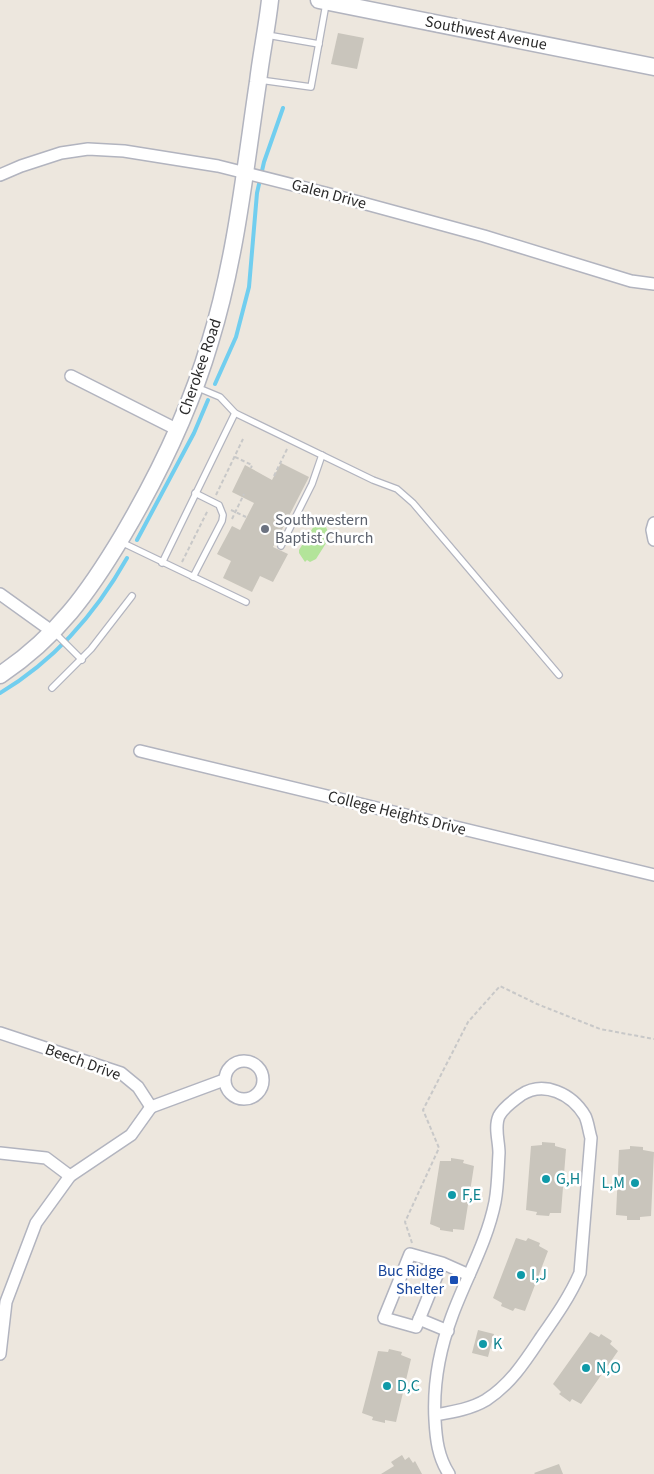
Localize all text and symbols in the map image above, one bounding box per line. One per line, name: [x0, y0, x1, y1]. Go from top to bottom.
street label: Southwest Avenue: [423, 10, 549, 56]
street label: Galen Drive: [289, 173, 369, 215]
street label: Cherokee Road: [173, 316, 227, 418]
place label: Southwestern Baptist Church: [275, 509, 373, 549]
marker: Southwestern Baptist Church: [259, 523, 271, 535]
street label: College Heights Drive: [326, 785, 468, 841]
street label: Beech Drive: [42, 1038, 124, 1086]
place label: G,H: [556, 1168, 580, 1190]
place label: L,M: [602, 1172, 625, 1194]
marker: G,H: [540, 1173, 552, 1185]
marker: L,M: [629, 1177, 641, 1189]
place label: F,E: [462, 1184, 481, 1206]
marker: F,E: [446, 1189, 458, 1201]
place label: Buc Ridge Shelter: [378, 1260, 444, 1300]
place label: I,J: [531, 1264, 547, 1286]
marker: I,J: [515, 1269, 527, 1281]
marker: Buc Ridge Shelter: [448, 1274, 460, 1286]
place label: K: [493, 1333, 503, 1355]
marker: K: [477, 1338, 489, 1350]
place label: N,O: [596, 1357, 621, 1379]
marker: N,O: [580, 1362, 592, 1374]
place label: D,C: [397, 1375, 420, 1397]
marker: D,C: [381, 1380, 393, 1392]

